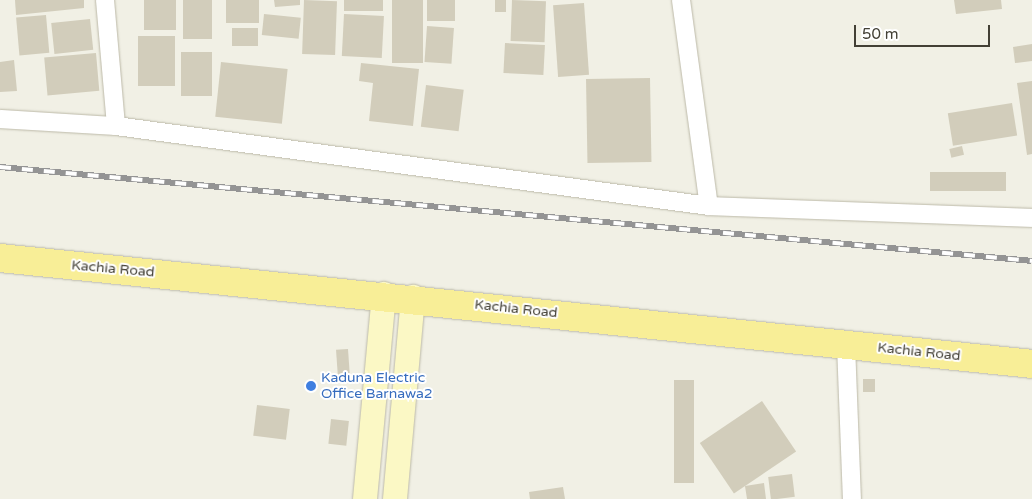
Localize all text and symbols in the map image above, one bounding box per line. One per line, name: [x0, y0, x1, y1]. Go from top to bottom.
scale bar: [857, 15, 993, 47]
text: 50 m: [862, 25, 899, 43]
street label: Kachia Road: [71, 257, 155, 281]
street label: Kachia Road: [474, 296, 558, 322]
street label: Kachia Road: [877, 339, 961, 365]
place label: Kaduna Electric Office Barnawa2: [321, 370, 433, 402]
marker: Kaduna Electric Office Barnawa2: [305, 380, 317, 392]

